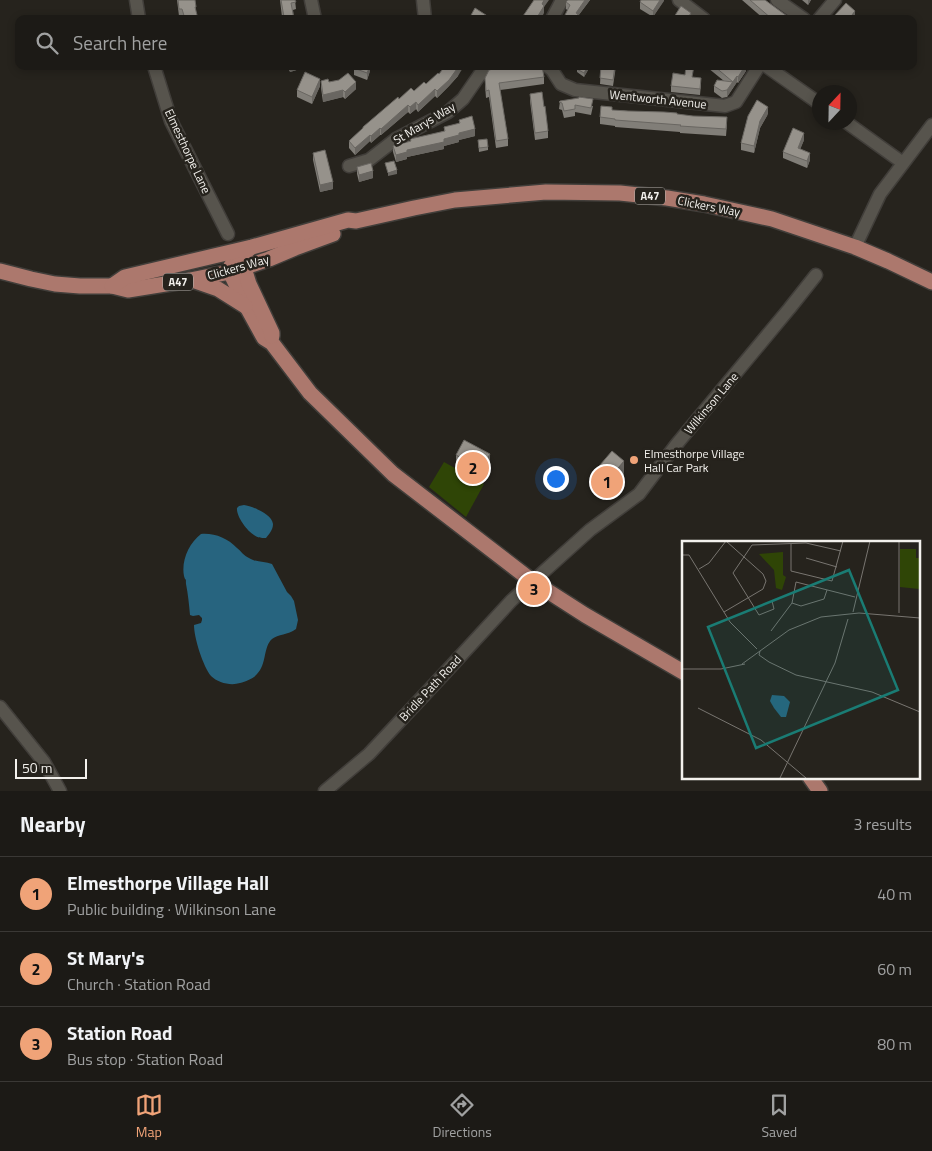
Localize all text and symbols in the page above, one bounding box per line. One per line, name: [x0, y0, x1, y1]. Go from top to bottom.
search box: [15, 15, 917, 70]
text: Search here: [73, 28, 167, 57]
icon: search: [33, 29, 61, 57]
street label: Wentworth Avenue: [609, 84, 707, 114]
north arrow: [812, 85, 857, 130]
street label: St Marys Way: [389, 97, 459, 149]
street label: Elmesthorpe Lane: [160, 106, 216, 196]
road number: A47: [635, 188, 665, 205]
street label: Clickers Way: [676, 191, 742, 221]
street label: Clickers Way: [205, 249, 271, 285]
road number: A47: [163, 274, 193, 290]
street label: Wilkinson Lane: [679, 368, 743, 438]
place label: Elmesthorpe Village Hall Car Park: [644, 444, 745, 477]
pin: 2: [457, 449, 489, 487]
marker: Elmesthorpe Village Hall Car Park: [628, 454, 640, 466]
pin: 1: [591, 463, 623, 501]
your location: [543, 466, 569, 492]
inset map: [682, 541, 920, 778]
pin: 3: [518, 570, 550, 608]
street label: Bridle Path Road: [394, 651, 466, 725]
scale bar: [15, 756, 88, 779]
text: 50 m: [22, 757, 52, 778]
text: Nearby: [20, 808, 85, 840]
text: 3 results: [853, 812, 912, 836]
text: Elmesthorpe Village Hall: [67, 868, 269, 897]
text: 1: [32, 882, 40, 906]
text: 40 m: [877, 882, 912, 906]
text: Public building · Wilkinson Lane: [67, 897, 276, 921]
text: St Mary's: [67, 943, 144, 972]
text: 2: [32, 957, 40, 981]
text: 60 m: [877, 957, 912, 981]
text: Church · Station Road: [67, 972, 211, 996]
text: Station Road: [67, 1018, 172, 1047]
text: 3: [32, 1032, 40, 1056]
text: 80 m: [877, 1032, 912, 1056]
text: Bus stop · Station Road: [67, 1047, 223, 1071]
tab: Map: [135, 1091, 163, 1142]
tab: Directions: [432, 1091, 492, 1142]
tab: Saved: [762, 1091, 797, 1142]

